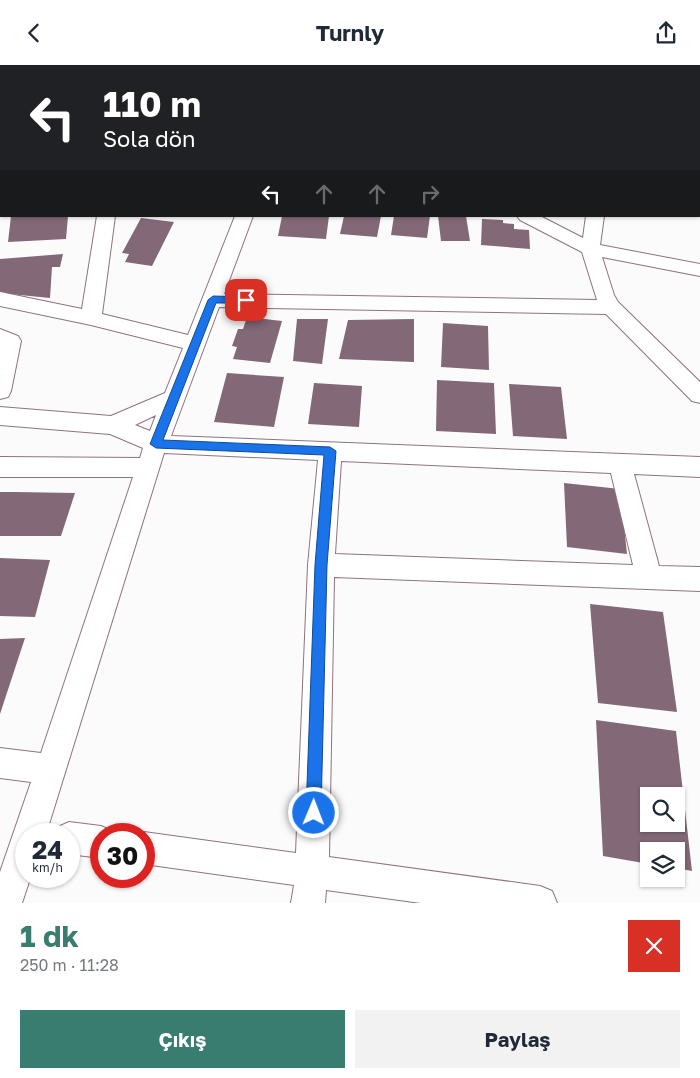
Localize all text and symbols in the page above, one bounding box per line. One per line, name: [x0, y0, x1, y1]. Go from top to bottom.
icon: back: [20, 19, 48, 47]
text: Turnly: [316, 19, 384, 46]
icon: share: [652, 19, 680, 47]
text: 110 m: [103, 83, 201, 125]
icon: left: [20, 85, 85, 150]
text: Sola dön: [103, 125, 196, 152]
icon: left: [257, 180, 285, 208]
icon: ahead: [310, 180, 338, 208]
icon: ahead: [363, 180, 391, 208]
icon: right: [416, 180, 444, 208]
pin: [225, 279, 267, 321]
icon: arrive: [232, 286, 260, 314]
position arrow: [287, 786, 339, 838]
map controls: [640, 787, 685, 887]
button: search: [640, 787, 685, 832]
speed limit sign: 30: [90, 823, 155, 888]
text: 24: [32, 834, 63, 865]
button: layers: [640, 842, 685, 887]
text: km/h: [32, 860, 63, 875]
text: 1 dk: [20, 918, 79, 954]
button: close: [628, 920, 680, 972]
text: 250 m · 11:28: [20, 955, 119, 975]
button: Çıkış: [20, 1010, 345, 1068]
button: Paylaş: [355, 1010, 680, 1068]

